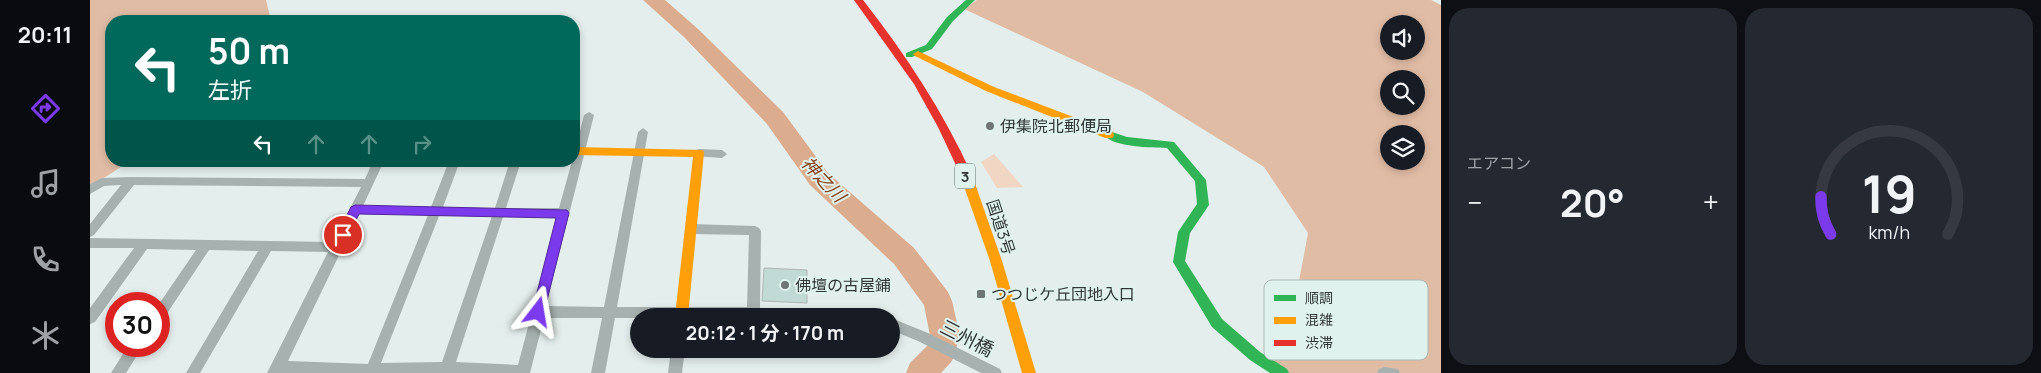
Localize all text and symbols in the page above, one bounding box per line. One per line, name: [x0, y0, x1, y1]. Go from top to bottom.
map controls: [1380, 15, 1425, 170]
button: sound: [1380, 15, 1425, 60]
text: 20:11: [18, 20, 72, 50]
text: 50 m: [208, 27, 290, 75]
icon: left: [125, 35, 190, 100]
button: search: [1380, 70, 1425, 115]
text: 左折: [208, 75, 252, 105]
icon: directions: [28, 91, 63, 126]
place label: 伊集院北郵便局: [1000, 115, 1112, 137]
marker: 伊集院北郵便局: [984, 120, 996, 132]
button: layers: [1380, 125, 1425, 170]
icon: left: [249, 130, 277, 158]
icon: ahead: [302, 130, 330, 158]
icon: ahead: [355, 130, 383, 158]
icon: right: [408, 130, 436, 158]
water label: 神之川: [797, 151, 853, 208]
text: エアコン: [1467, 152, 1531, 174]
text: 19: [1861, 158, 1917, 229]
road number: 3: [955, 164, 975, 188]
icon: music: [28, 166, 63, 201]
text: 20°: [1560, 176, 1625, 228]
text: −: [1467, 183, 1482, 221]
text: +: [1703, 183, 1719, 221]
street label: 国道3号: [982, 197, 1020, 257]
pin: [322, 214, 364, 256]
text: km/h: [1868, 220, 1910, 244]
icon: arrive: [329, 221, 357, 249]
icon: phone: [28, 242, 63, 277]
place label: 佛壇の古屋鋪: [795, 274, 891, 296]
marker: 佛壇の古屋鋪: [779, 279, 791, 291]
legend: [1264, 280, 1428, 360]
place label: つつじケ丘団地入口: [991, 283, 1135, 305]
position arrow: [511, 285, 563, 337]
marker: つつじケ丘団地入口: [975, 288, 987, 300]
text: 順調: [1305, 288, 1333, 307]
speed limit sign: 30: [105, 292, 170, 357]
text: 混雑: [1305, 310, 1333, 329]
street label: 三州橋: [936, 313, 998, 363]
icon: climate: [28, 318, 63, 353]
text: 20:12 · 1 分 · 170 m: [686, 320, 844, 346]
text: 渋滞: [1305, 333, 1333, 352]

